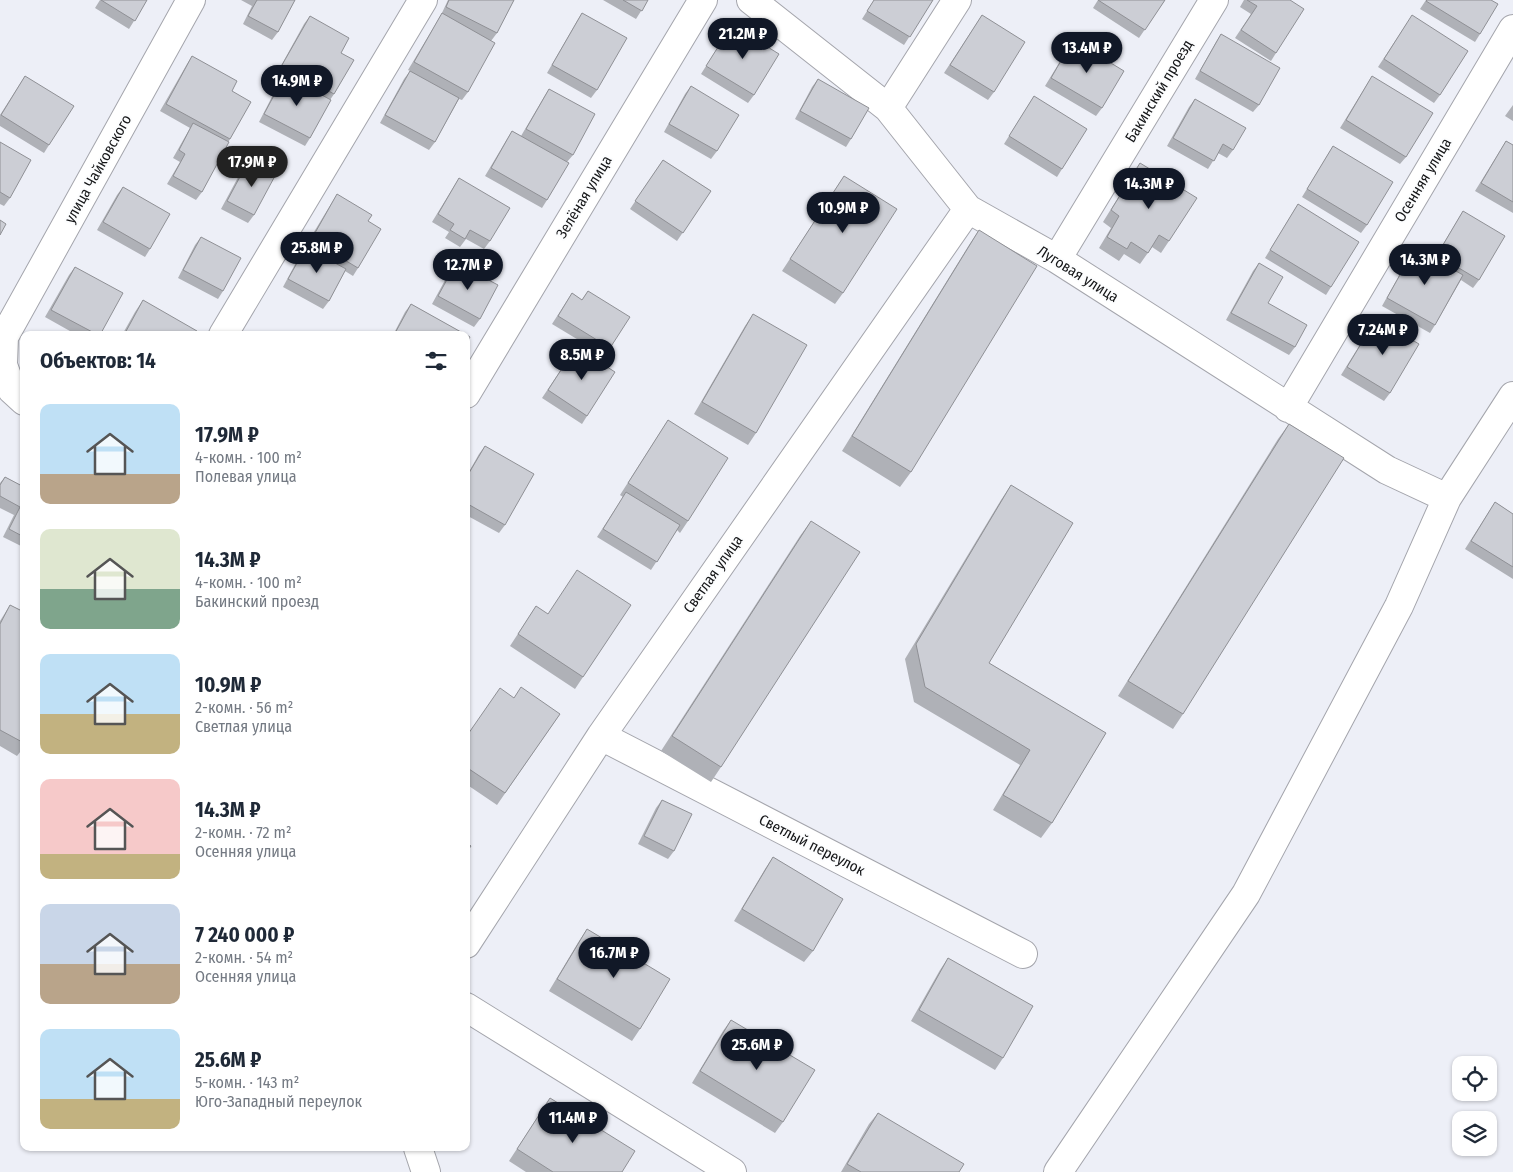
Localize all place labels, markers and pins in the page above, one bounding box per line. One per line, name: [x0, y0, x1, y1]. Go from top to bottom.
pin: 21.2M ₽: [697, 18, 789, 60]
pin: 13.4M ₽: [1041, 32, 1133, 74]
pin: 14.9M ₽: [251, 64, 343, 107]
pin: 17.9M ₽: [206, 146, 298, 188]
pin: 14.3M ₽: [1103, 168, 1195, 210]
pin: 10.9M ₽: [797, 192, 889, 234]
pin: 25.8M ₽: [271, 232, 363, 274]
pin: 14.3M ₽: [1379, 244, 1471, 286]
pin: 12.7M ₽: [422, 248, 514, 291]
pin: 7.24M ₽: [1337, 314, 1429, 356]
pin: 8.5M ₽: [541, 338, 623, 381]
pin: 16.7M ₽: [568, 936, 660, 979]
pin: 25.6M ₽: [711, 1028, 803, 1071]
pin: 11.4M ₽: [527, 1102, 619, 1144]

